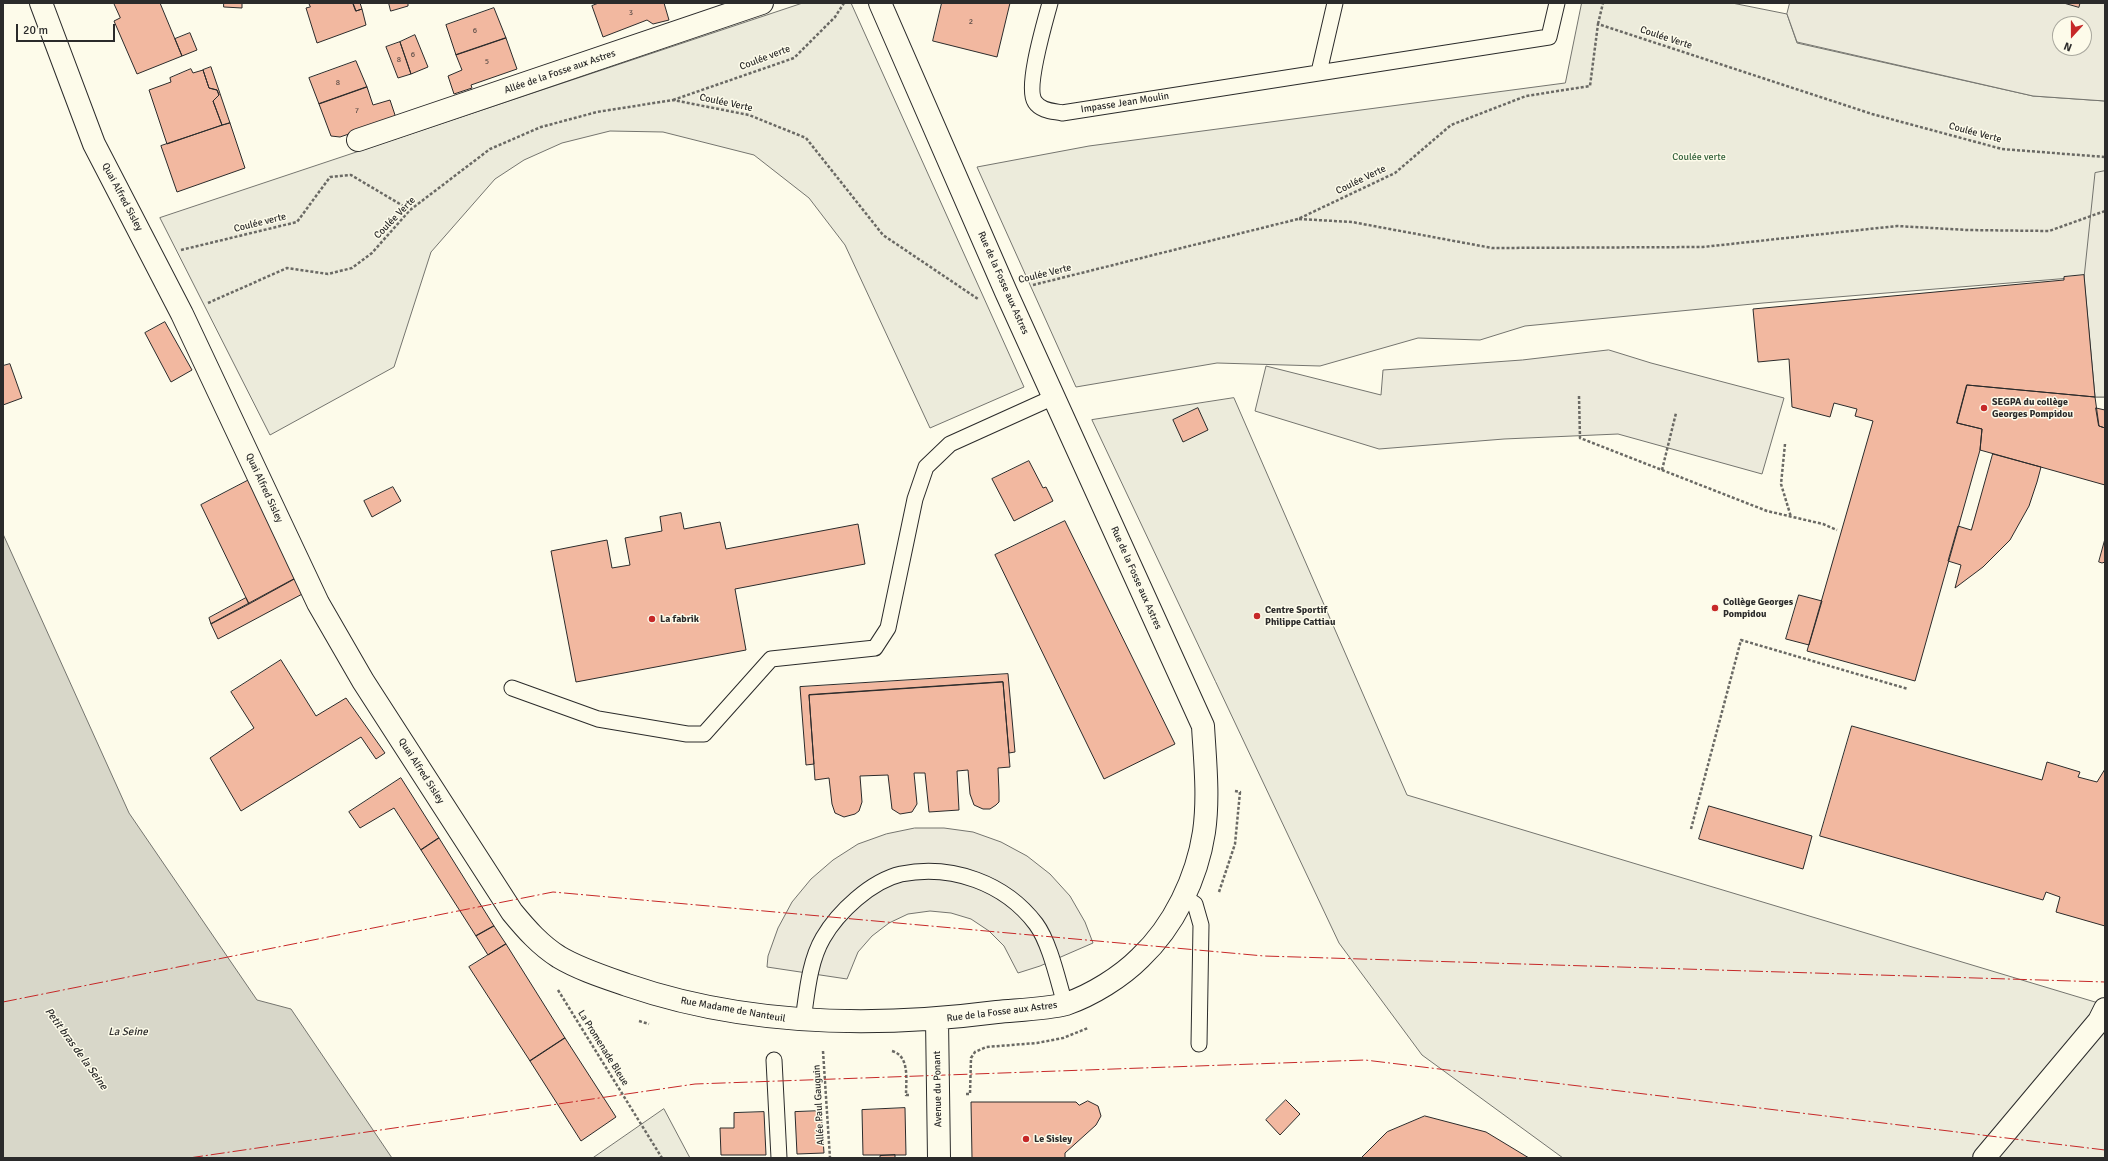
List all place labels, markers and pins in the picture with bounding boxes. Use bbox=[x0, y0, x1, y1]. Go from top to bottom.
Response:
place label: SEGPA du collège Georges Pompidou bbox=[1992, 396, 2073, 420]
marker: SEGPA du collège Georges Pompidou bbox=[1979, 403, 1989, 413]
place label: Collège Georges Pompidou bbox=[1723, 596, 1793, 620]
marker: Collège Georges Pompidou bbox=[1710, 603, 1720, 613]
place label: Centre Sportif Philippe Cattiau bbox=[1265, 604, 1335, 628]
marker: Centre Sportif Philippe Cattiau bbox=[1252, 611, 1262, 621]
place label: La fabrik bbox=[660, 613, 699, 625]
marker: La fabrik bbox=[647, 614, 657, 624]
place label: Le Sisley bbox=[1034, 1133, 1072, 1145]
marker: Le Sisley bbox=[1021, 1134, 1031, 1144]

